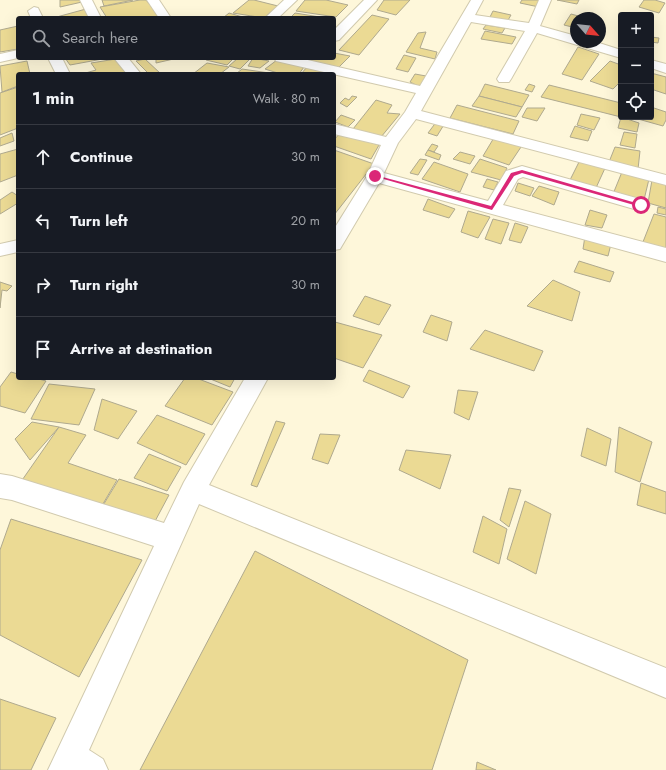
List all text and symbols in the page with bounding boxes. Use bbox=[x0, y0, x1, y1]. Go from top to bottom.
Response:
north arrow bbox=[570, 12, 606, 48]
map controls bbox=[618, 12, 654, 120]
button: + bbox=[618, 12, 654, 48]
search box bbox=[16, 16, 336, 60]
icon: search bbox=[30, 27, 52, 49]
text: Search here bbox=[62, 27, 138, 49]
button: − bbox=[618, 48, 654, 84]
button: locate bbox=[618, 84, 654, 120]
text: 1 min bbox=[32, 86, 74, 110]
text: Walk · 80 m bbox=[253, 89, 320, 108]
icon: ahead bbox=[32, 146, 54, 168]
text: Continue bbox=[70, 146, 133, 168]
text: 30 m bbox=[291, 147, 320, 166]
route end bbox=[366, 167, 384, 185]
route start bbox=[632, 196, 650, 214]
icon: left bbox=[32, 210, 54, 232]
text: Turn left bbox=[70, 210, 128, 232]
text: 20 m bbox=[291, 211, 320, 230]
icon: right bbox=[32, 274, 54, 296]
text: Turn right bbox=[70, 274, 138, 296]
text: 30 m bbox=[291, 275, 320, 294]
icon: arrive bbox=[32, 338, 54, 360]
text: Arrive at destination bbox=[70, 338, 212, 360]

